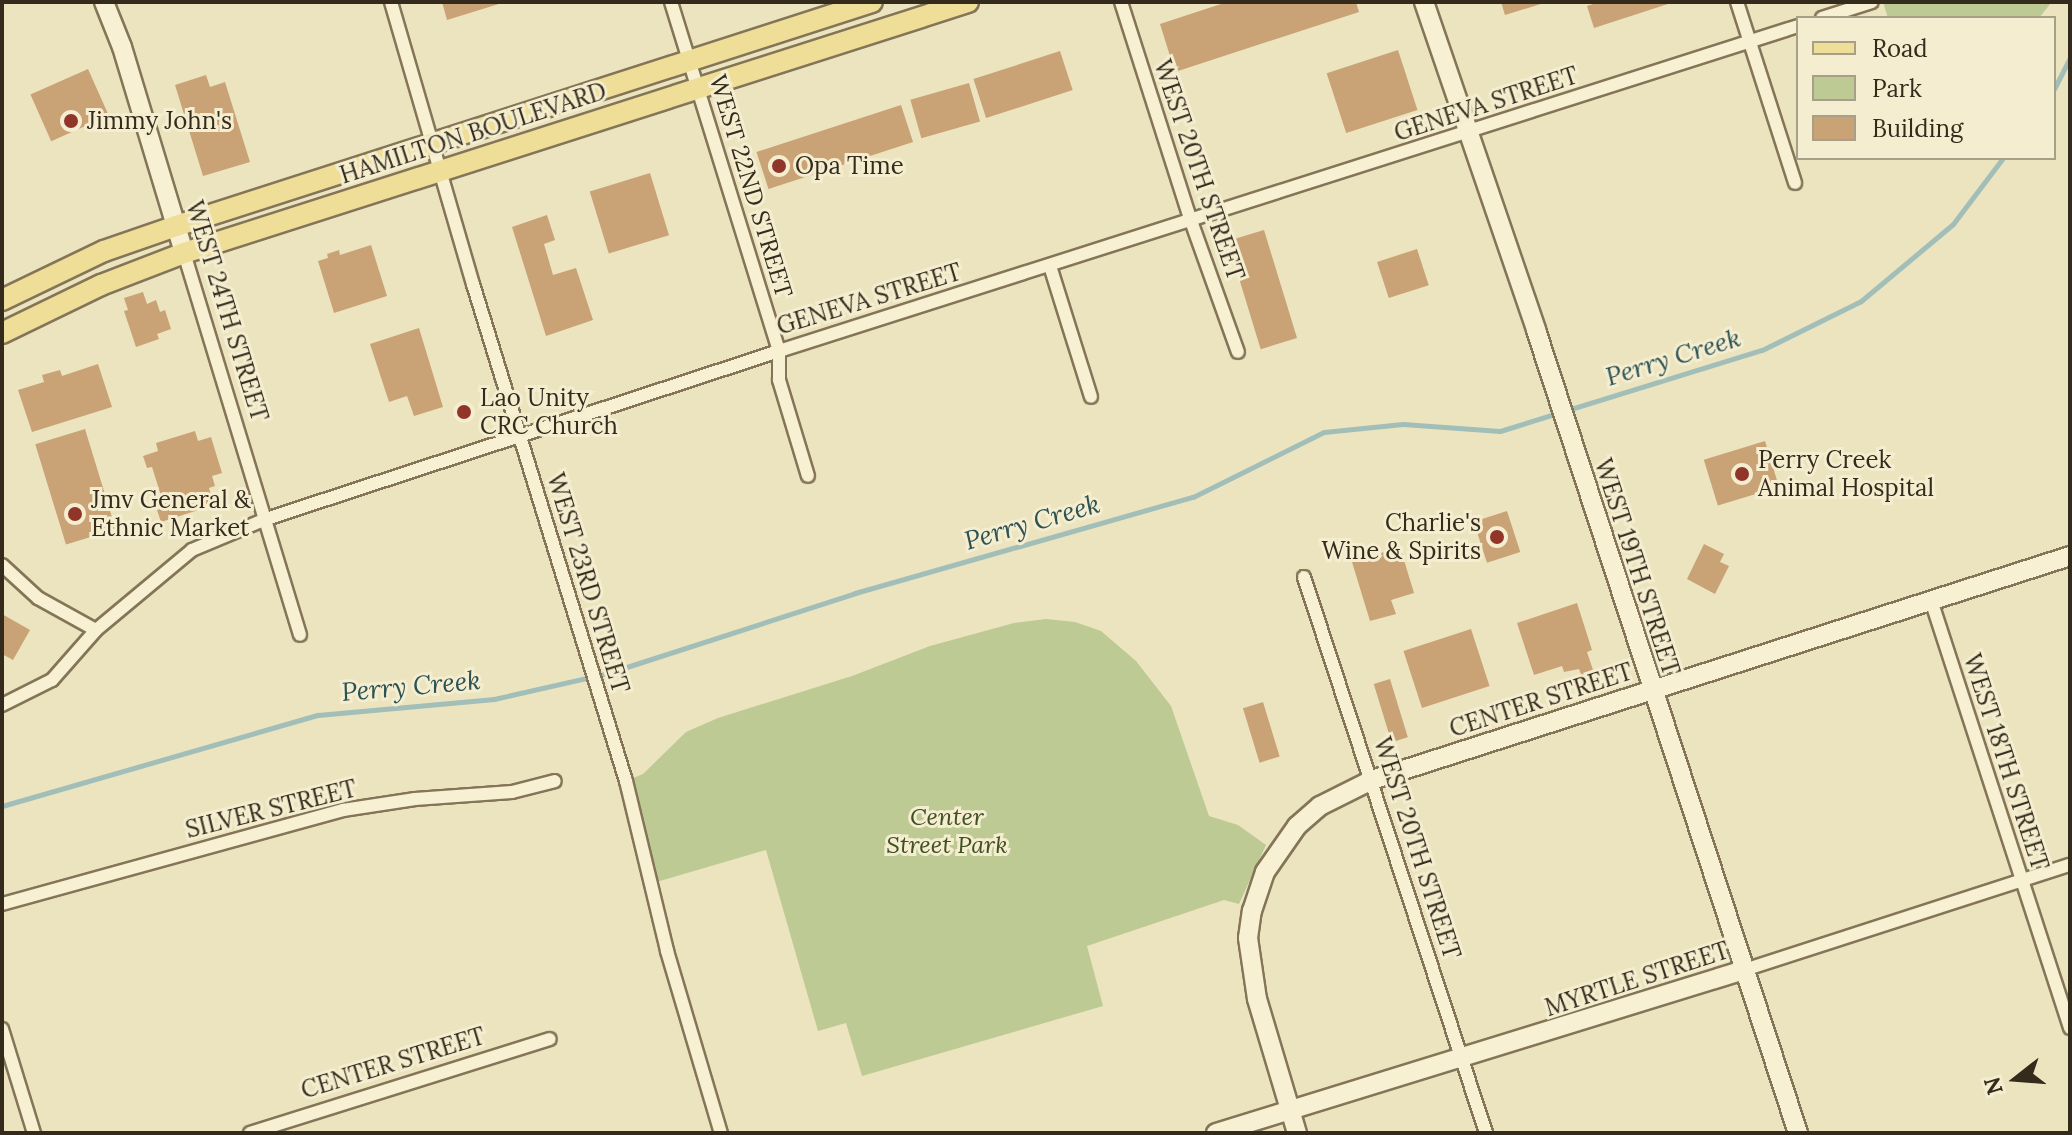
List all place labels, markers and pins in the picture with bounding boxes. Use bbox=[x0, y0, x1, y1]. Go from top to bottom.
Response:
place label: Jimmy John's bbox=[87, 107, 232, 135]
marker: Jimmy John's bbox=[62, 112, 80, 130]
place label: Opa Time bbox=[795, 152, 904, 180]
marker: Opa Time bbox=[770, 157, 788, 175]
place label: Lao Unity CRC Church bbox=[480, 384, 618, 440]
marker: Lao Unity CRC Church bbox=[455, 403, 473, 421]
place label: Perry Creek Animal Hospital bbox=[1758, 446, 1934, 502]
marker: Perry Creek Animal Hospital bbox=[1733, 465, 1751, 483]
place label: Jmv General & Ethnic Market bbox=[91, 486, 251, 542]
marker: Jmv General & Ethnic Market bbox=[66, 505, 84, 523]
place label: Charlie's Wine & Spirits bbox=[1321, 509, 1481, 565]
marker: Charlie's Wine & Spirits bbox=[1488, 528, 1506, 546]

